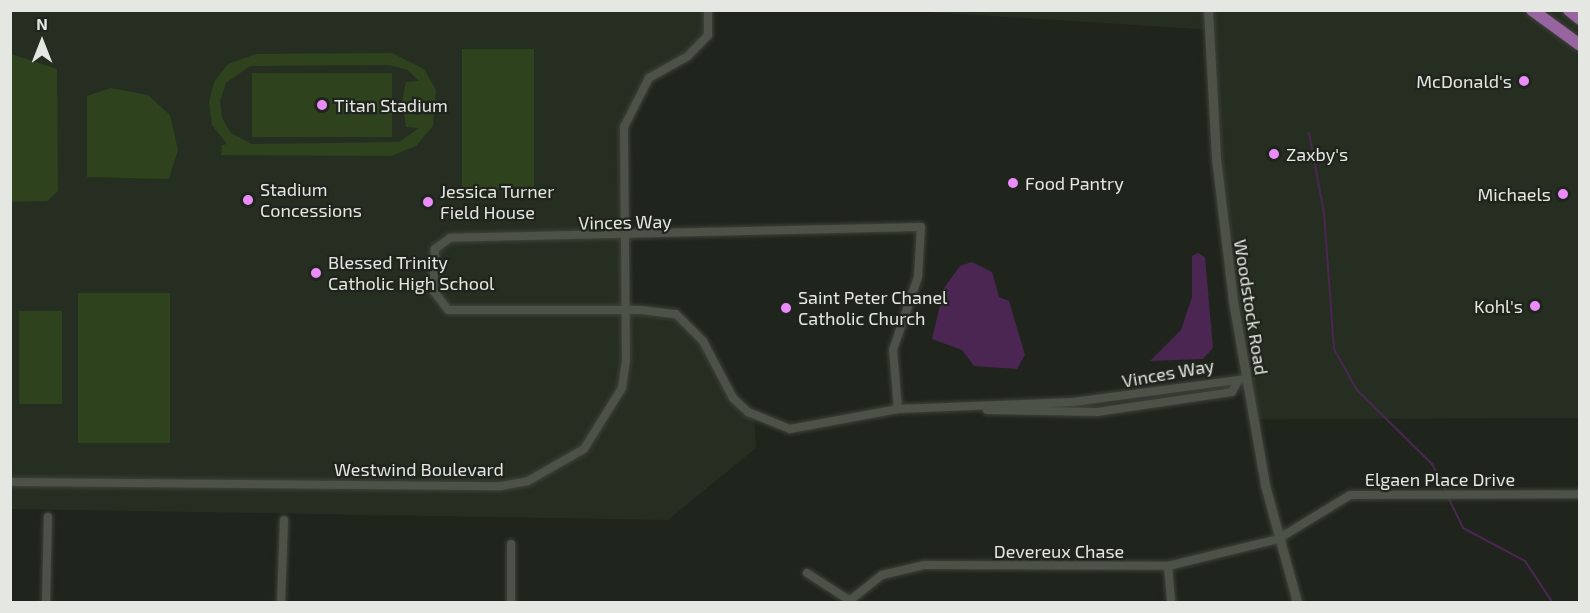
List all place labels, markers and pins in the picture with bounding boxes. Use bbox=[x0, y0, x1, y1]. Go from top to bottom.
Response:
place label: McDonald's bbox=[1416, 70, 1512, 92]
marker: McDonald's bbox=[1517, 74, 1531, 88]
place label: Titan Stadium bbox=[334, 94, 448, 116]
marker: Titan Stadium bbox=[315, 98, 329, 112]
place label: Zaxby's bbox=[1286, 143, 1348, 165]
marker: Zaxby's bbox=[1267, 147, 1281, 161]
place label: Food Pantry bbox=[1025, 172, 1124, 194]
marker: Food Pantry bbox=[1006, 176, 1020, 190]
place label: Stadium Concessions bbox=[260, 179, 362, 222]
place label: Jessica Turner Field House bbox=[440, 181, 555, 224]
place label: Michaels bbox=[1477, 183, 1551, 205]
marker: Michaels bbox=[1556, 187, 1570, 201]
marker: Stadium Concessions bbox=[241, 193, 255, 207]
marker: Jessica Turner Field House bbox=[421, 195, 435, 209]
place label: Blessed Trinity Catholic High School bbox=[328, 252, 494, 294]
marker: Blessed Trinity Catholic High School bbox=[309, 266, 323, 280]
place label: Saint Peter Chanel Catholic Church bbox=[798, 287, 948, 330]
place label: Kohl's bbox=[1474, 295, 1523, 317]
marker: Kohl's bbox=[1528, 299, 1542, 313]
marker: Saint Peter Chanel Catholic Church bbox=[779, 301, 793, 315]

